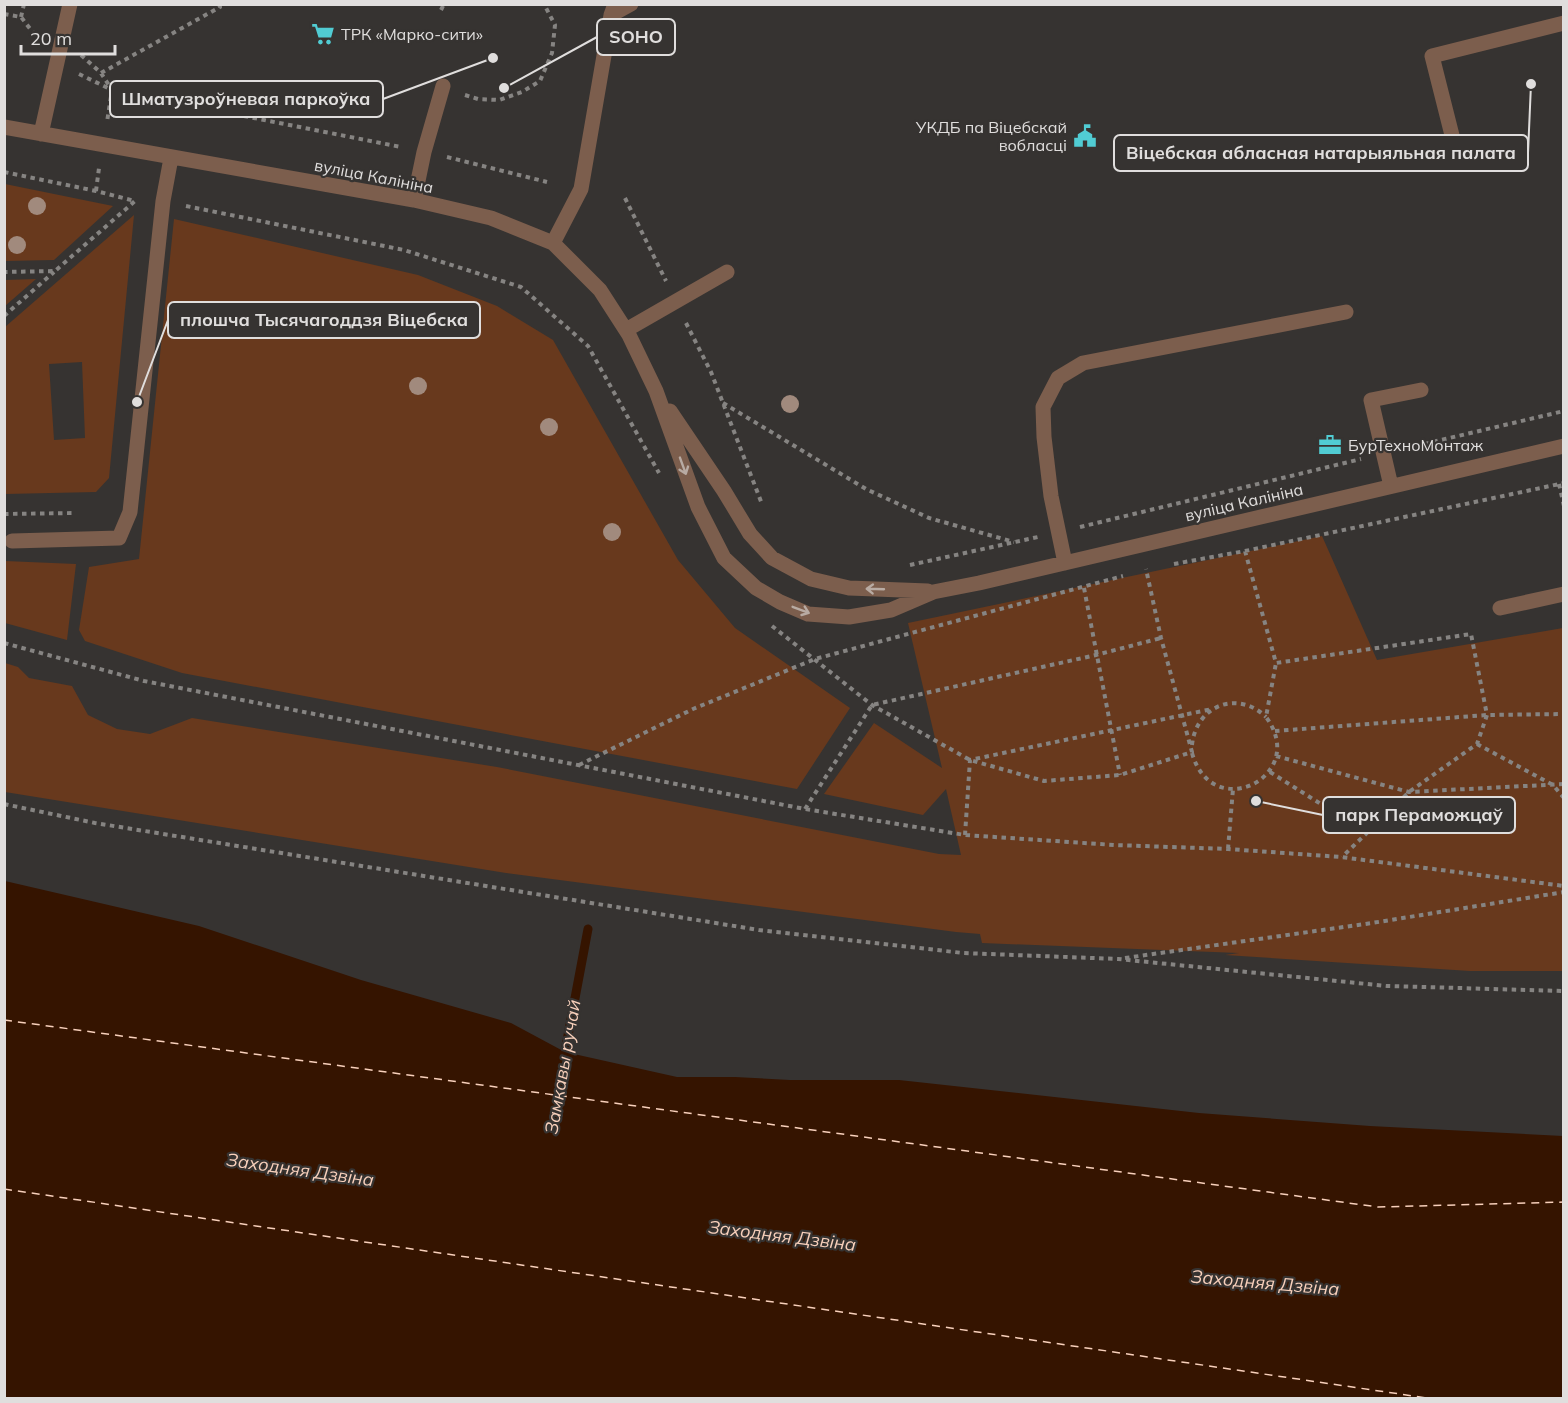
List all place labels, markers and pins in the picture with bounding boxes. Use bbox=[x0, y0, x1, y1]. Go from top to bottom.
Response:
callout: SOHO bbox=[597, 19, 675, 55]
supermarket icon: ТРК «Марко-сити» bbox=[310, 21, 336, 47]
place label: ТРК «Марко-сити» bbox=[341, 24, 483, 44]
callout: Шматузроўневая паркоўка bbox=[110, 81, 383, 117]
place label: УКДБ па Віцебскай вобласці bbox=[915, 117, 1067, 155]
public building icon: УКДБ па Віцебскай вобласці bbox=[1072, 123, 1098, 149]
callout: Віцебская абласная натарыяльная палата bbox=[1114, 135, 1528, 171]
callout: плошча Тысячагоддзя Віцебска bbox=[168, 302, 480, 338]
office icon: БурТехноМонтаж bbox=[1317, 432, 1343, 458]
place label: БурТехноМонтаж bbox=[1348, 435, 1483, 455]
callout: парк Пераможцаў bbox=[1323, 797, 1515, 833]

